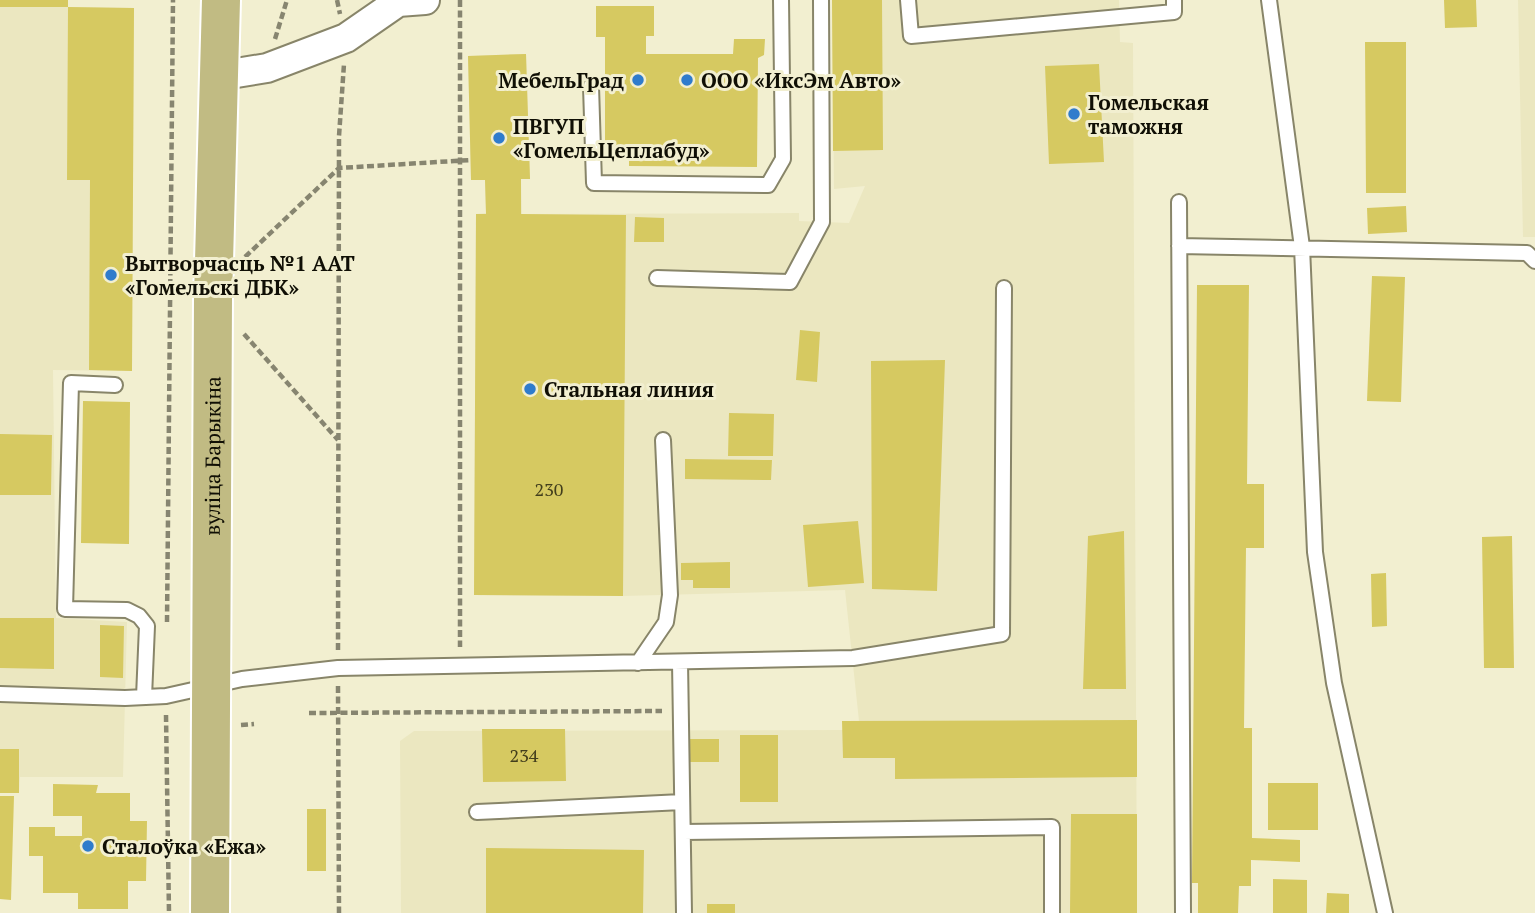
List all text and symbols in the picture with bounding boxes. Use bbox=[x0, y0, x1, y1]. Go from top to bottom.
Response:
place label: МебельГрад bbox=[498, 66, 624, 94]
place label: ООО «ИксЭм Авто» bbox=[701, 66, 901, 94]
marker: МебельГрад bbox=[630, 72, 646, 88]
marker: ООО «ИксЭм Авто» bbox=[679, 72, 695, 88]
place label: Гомельская таможня bbox=[1088, 88, 1209, 140]
marker: Гомельская таможня bbox=[1066, 106, 1082, 122]
place label: ПВГУП «ГомельЦеплабуд» bbox=[513, 112, 710, 164]
marker: ПВГУП «ГомельЦеплабуд» bbox=[491, 130, 507, 146]
place label: Вытворчасць №1 ААТ «Гомельскі ДБК» bbox=[125, 249, 355, 301]
marker: Вытворчасць №1 ААТ «Гомельскі ДБК» bbox=[103, 267, 119, 283]
place label: Стальная линия bbox=[544, 375, 714, 403]
street label: вуліца Барыкіна bbox=[198, 376, 227, 536]
marker: Стальная линия bbox=[522, 381, 538, 397]
house number: 230 bbox=[535, 477, 563, 501]
house number: 234 bbox=[510, 743, 539, 767]
place label: Сталоўка «Ежа» bbox=[102, 832, 267, 860]
marker: Сталоўка «Ежа» bbox=[80, 838, 96, 854]

